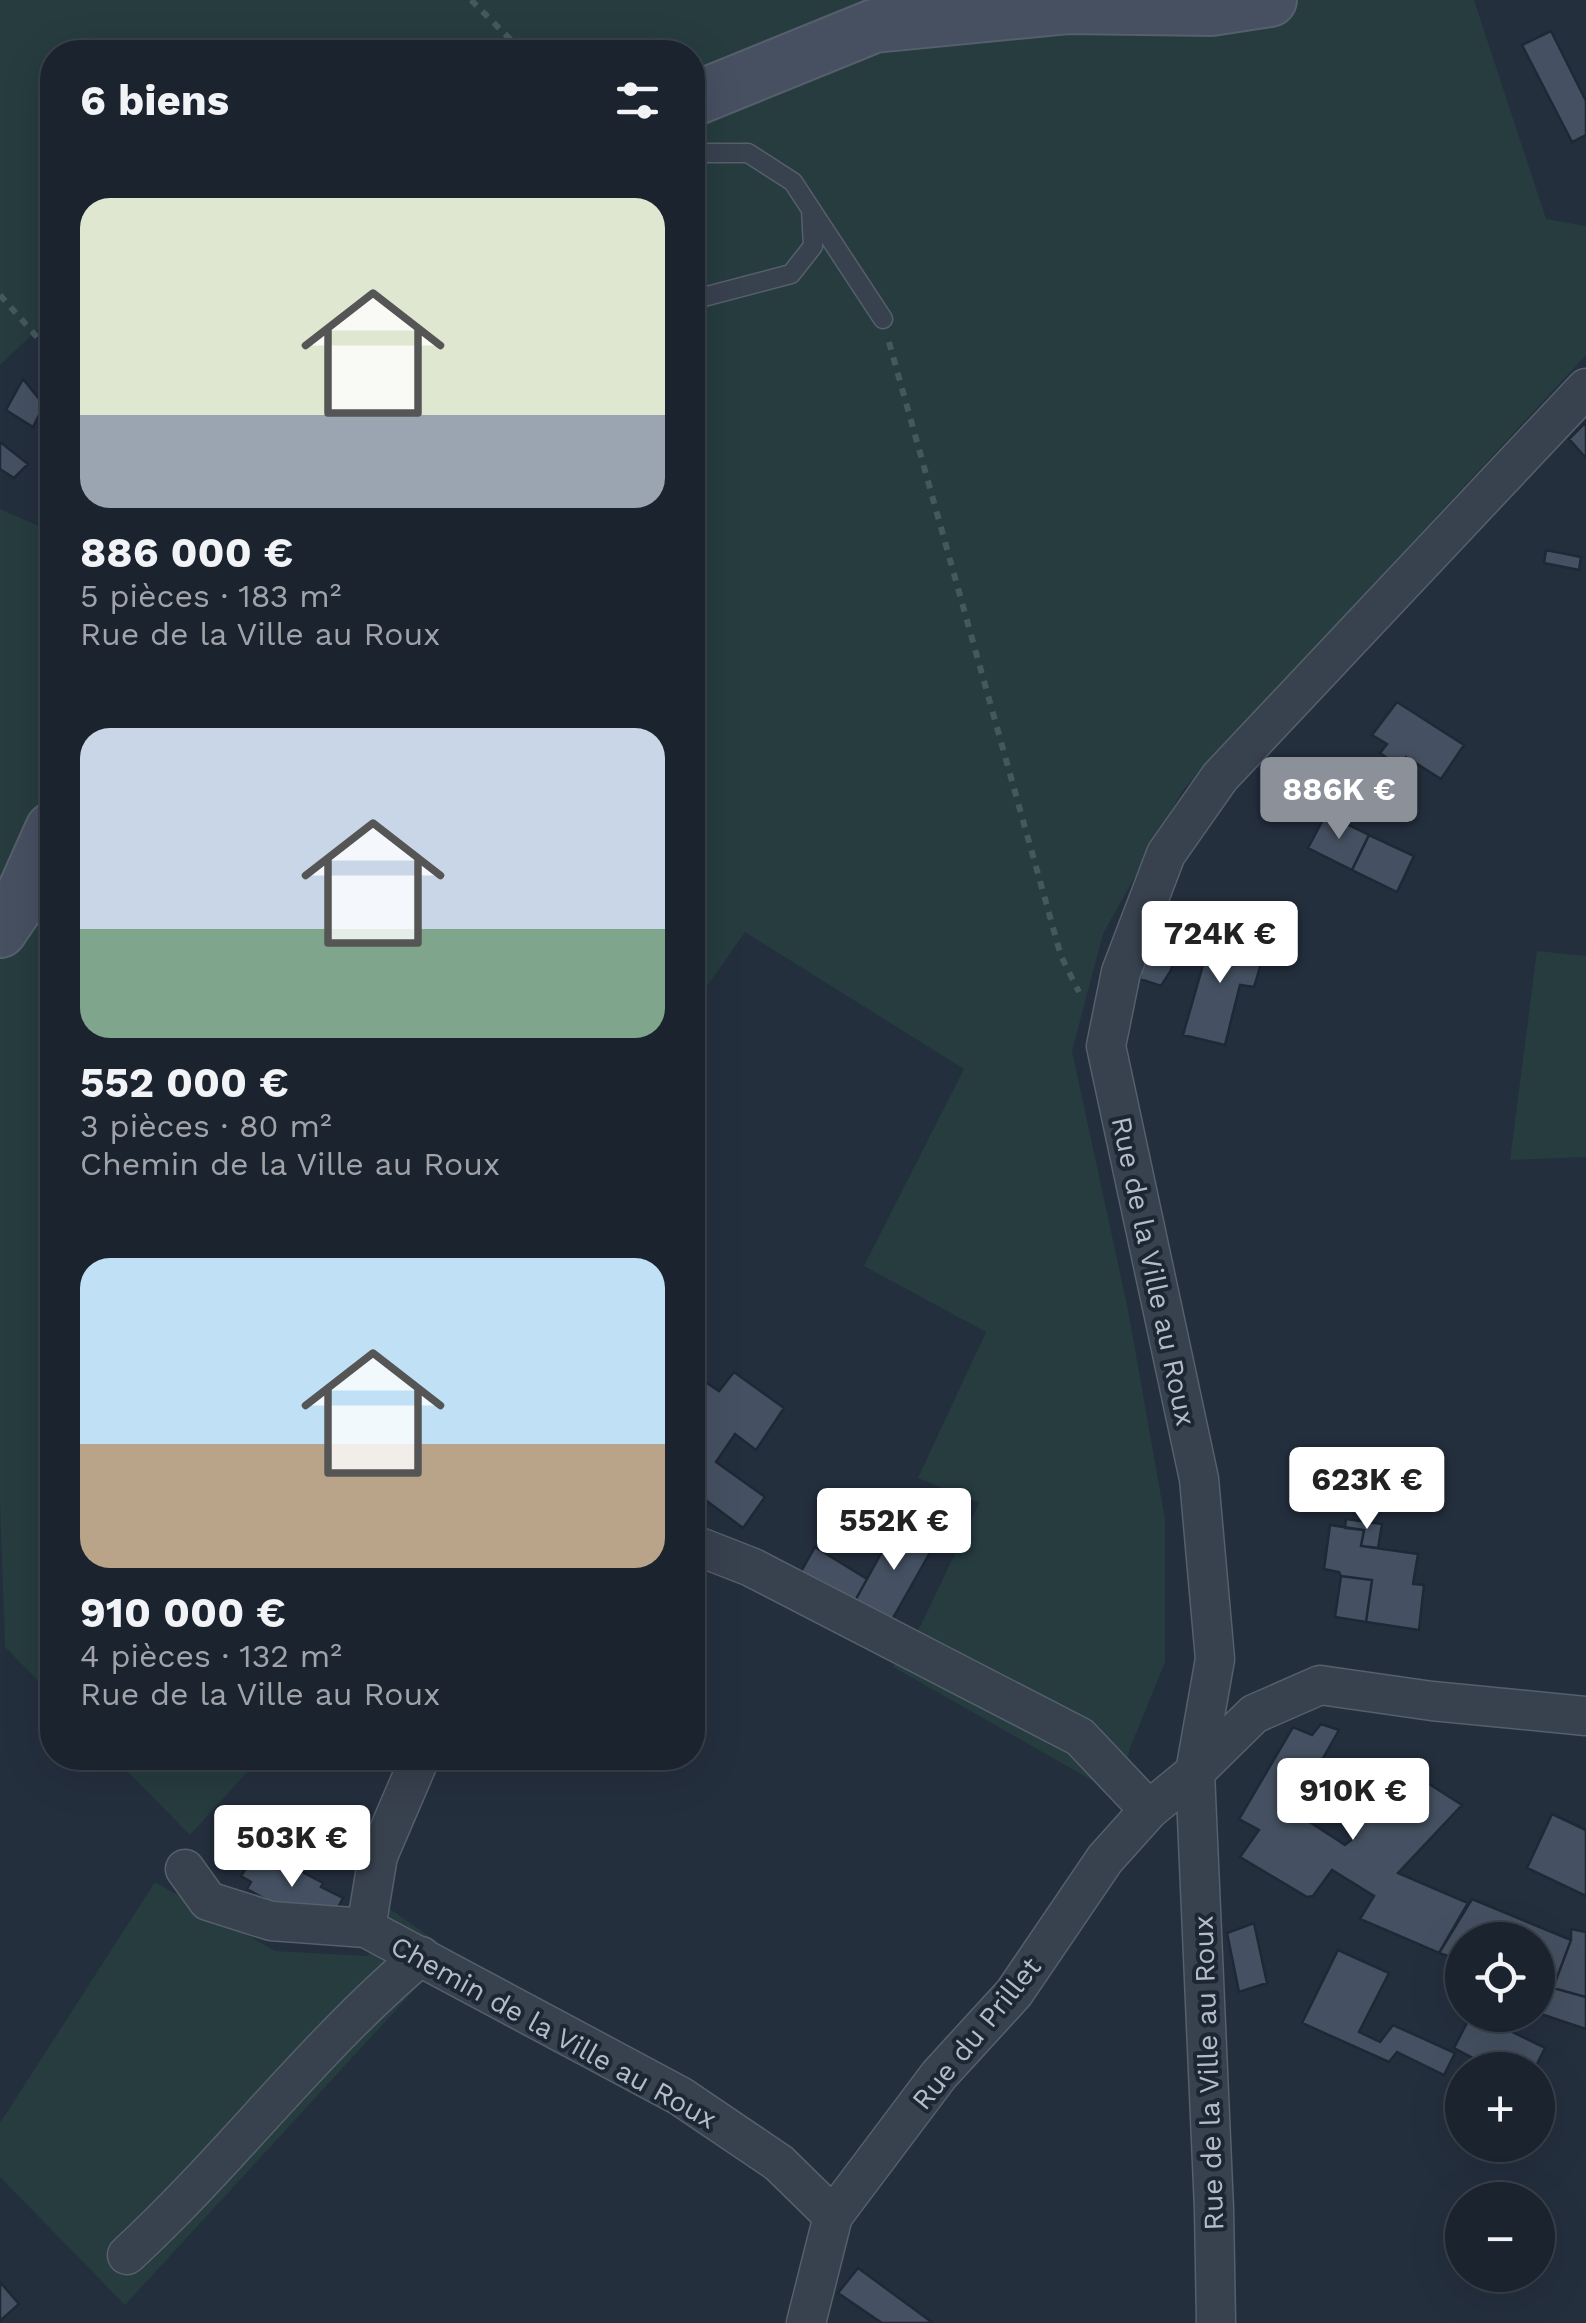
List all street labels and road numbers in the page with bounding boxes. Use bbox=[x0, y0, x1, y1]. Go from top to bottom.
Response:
street label: Rue de la Ville au Roux bbox=[1105, 1114, 1202, 1429]
street label: Rue de la Ville au Roux bbox=[1187, 1915, 1230, 2231]
street label: Chemin de la Ville au Roux bbox=[385, 1929, 723, 2136]
street label: Rue du Prillet bbox=[905, 1950, 1048, 2116]

